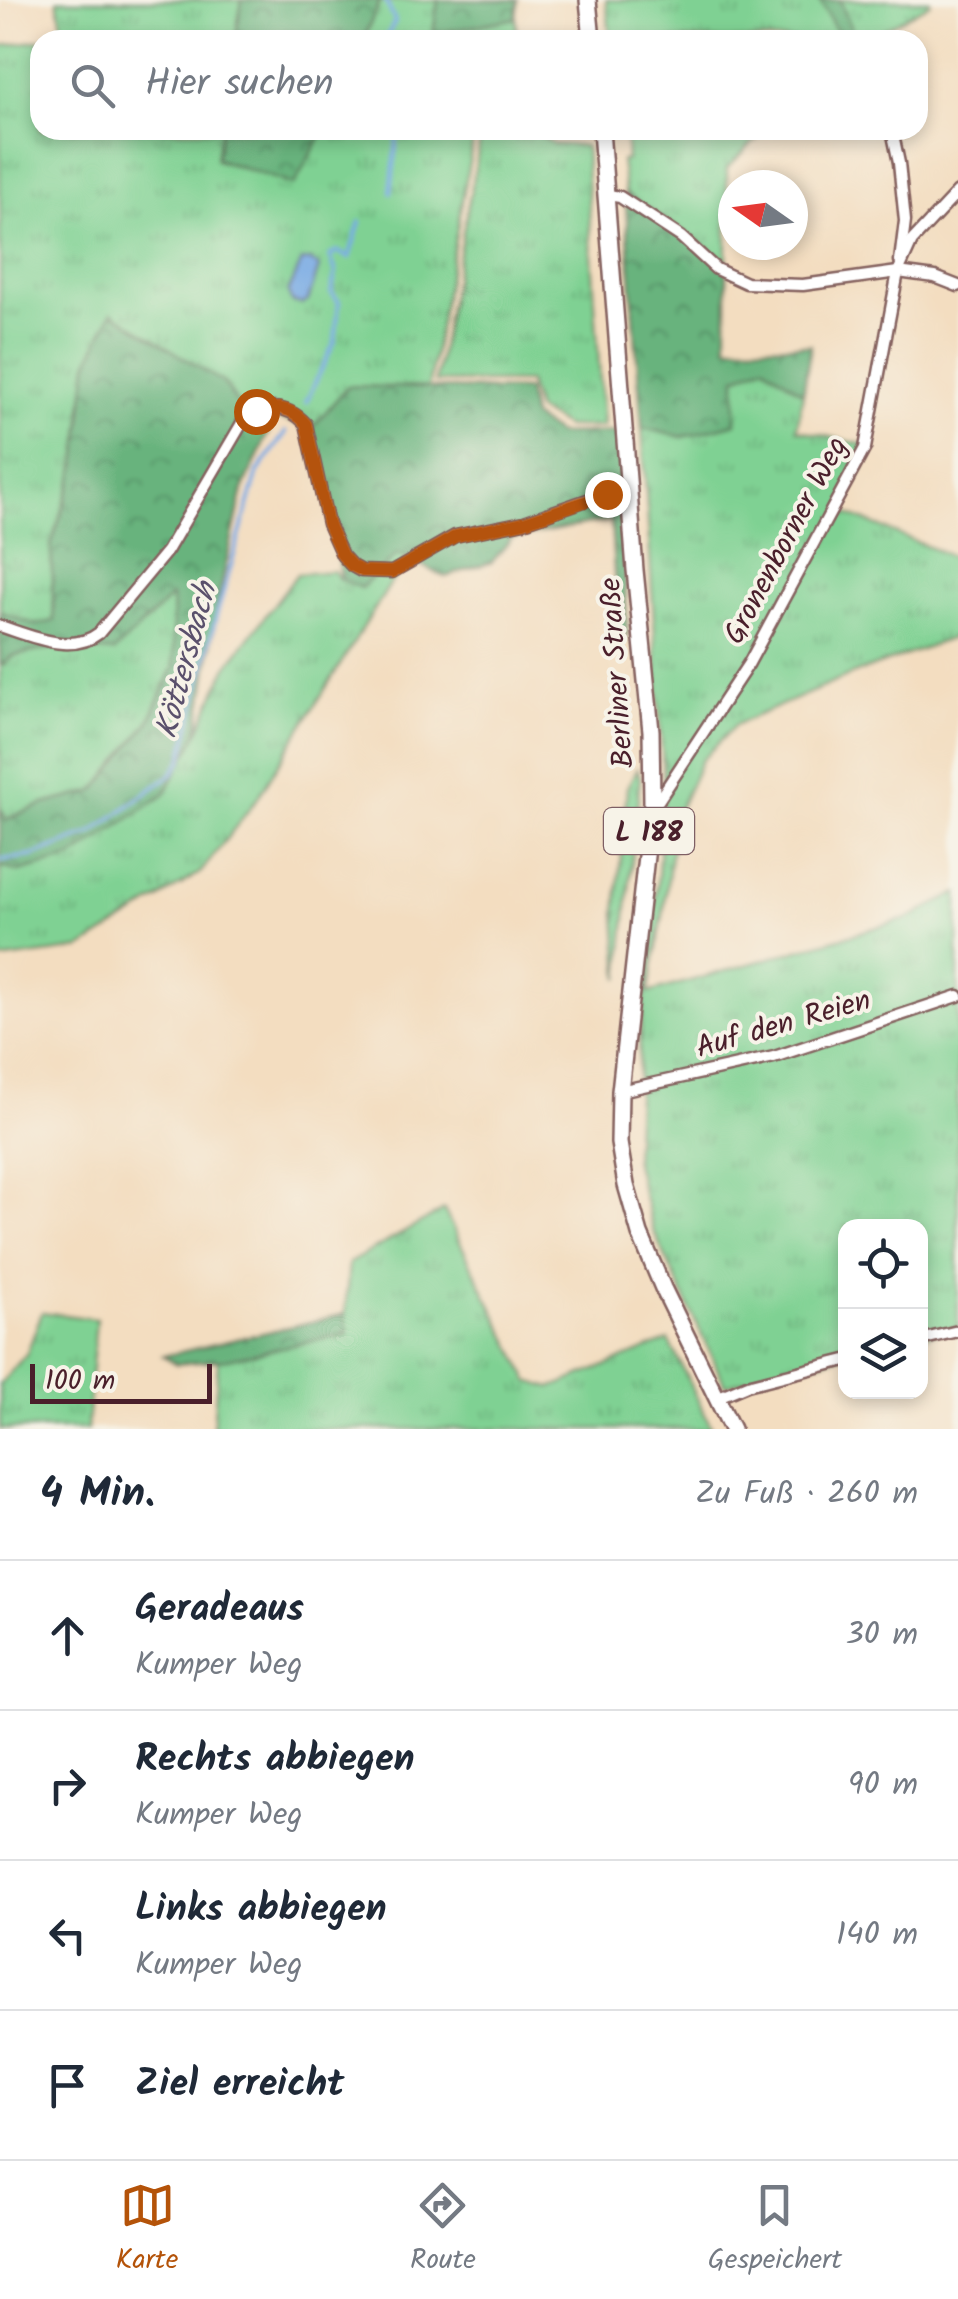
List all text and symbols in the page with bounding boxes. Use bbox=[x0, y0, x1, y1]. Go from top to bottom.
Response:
search box bbox=[30, 30, 928, 140]
text: Hier suchen bbox=[145, 55, 334, 115]
icon: search bbox=[65, 58, 120, 113]
north arrow bbox=[718, 170, 808, 260]
route start bbox=[234, 389, 280, 435]
street label: Gronenborner Weg bbox=[712, 428, 862, 653]
route end bbox=[585, 472, 631, 518]
water label: Köttersbach bbox=[142, 574, 233, 745]
street label: Berliner Straße bbox=[587, 576, 649, 770]
road number: L 188 bbox=[604, 808, 694, 854]
street label: Auf den Reien bbox=[690, 977, 877, 1073]
map controls bbox=[838, 1219, 928, 1399]
button: locate bbox=[838, 1219, 928, 1309]
button: layers bbox=[838, 1309, 928, 1399]
scale bar bbox=[30, 1359, 212, 1404]
text: 100 m bbox=[45, 1359, 115, 1404]
text: 4 Min. bbox=[40, 1461, 155, 1528]
text: Zu Fuß · 260 m bbox=[695, 1469, 918, 1520]
text: Geradeaus bbox=[135, 1580, 304, 1640]
icon: ahead bbox=[40, 1608, 95, 1663]
text: 30 m bbox=[845, 1610, 918, 1661]
text: Kumper Weg bbox=[135, 1640, 303, 1691]
text: Rechts abbiegen bbox=[135, 1730, 415, 1790]
icon: right bbox=[40, 1758, 95, 1813]
text: 90 m bbox=[848, 1760, 918, 1811]
text: Kumper Weg bbox=[135, 1790, 303, 1841]
text: Links abbiegen bbox=[135, 1880, 387, 1940]
icon: left bbox=[40, 1908, 95, 1963]
text: 140 m bbox=[836, 1910, 918, 1961]
text: Kumper Weg bbox=[135, 1940, 303, 1991]
text: Ziel erreicht bbox=[135, 2055, 344, 2115]
icon: arrive bbox=[40, 2058, 95, 2113]
tab: Karte bbox=[116, 2178, 178, 2283]
tab: Route bbox=[410, 2178, 476, 2283]
tab: Gespeichert bbox=[708, 2178, 842, 2283]

